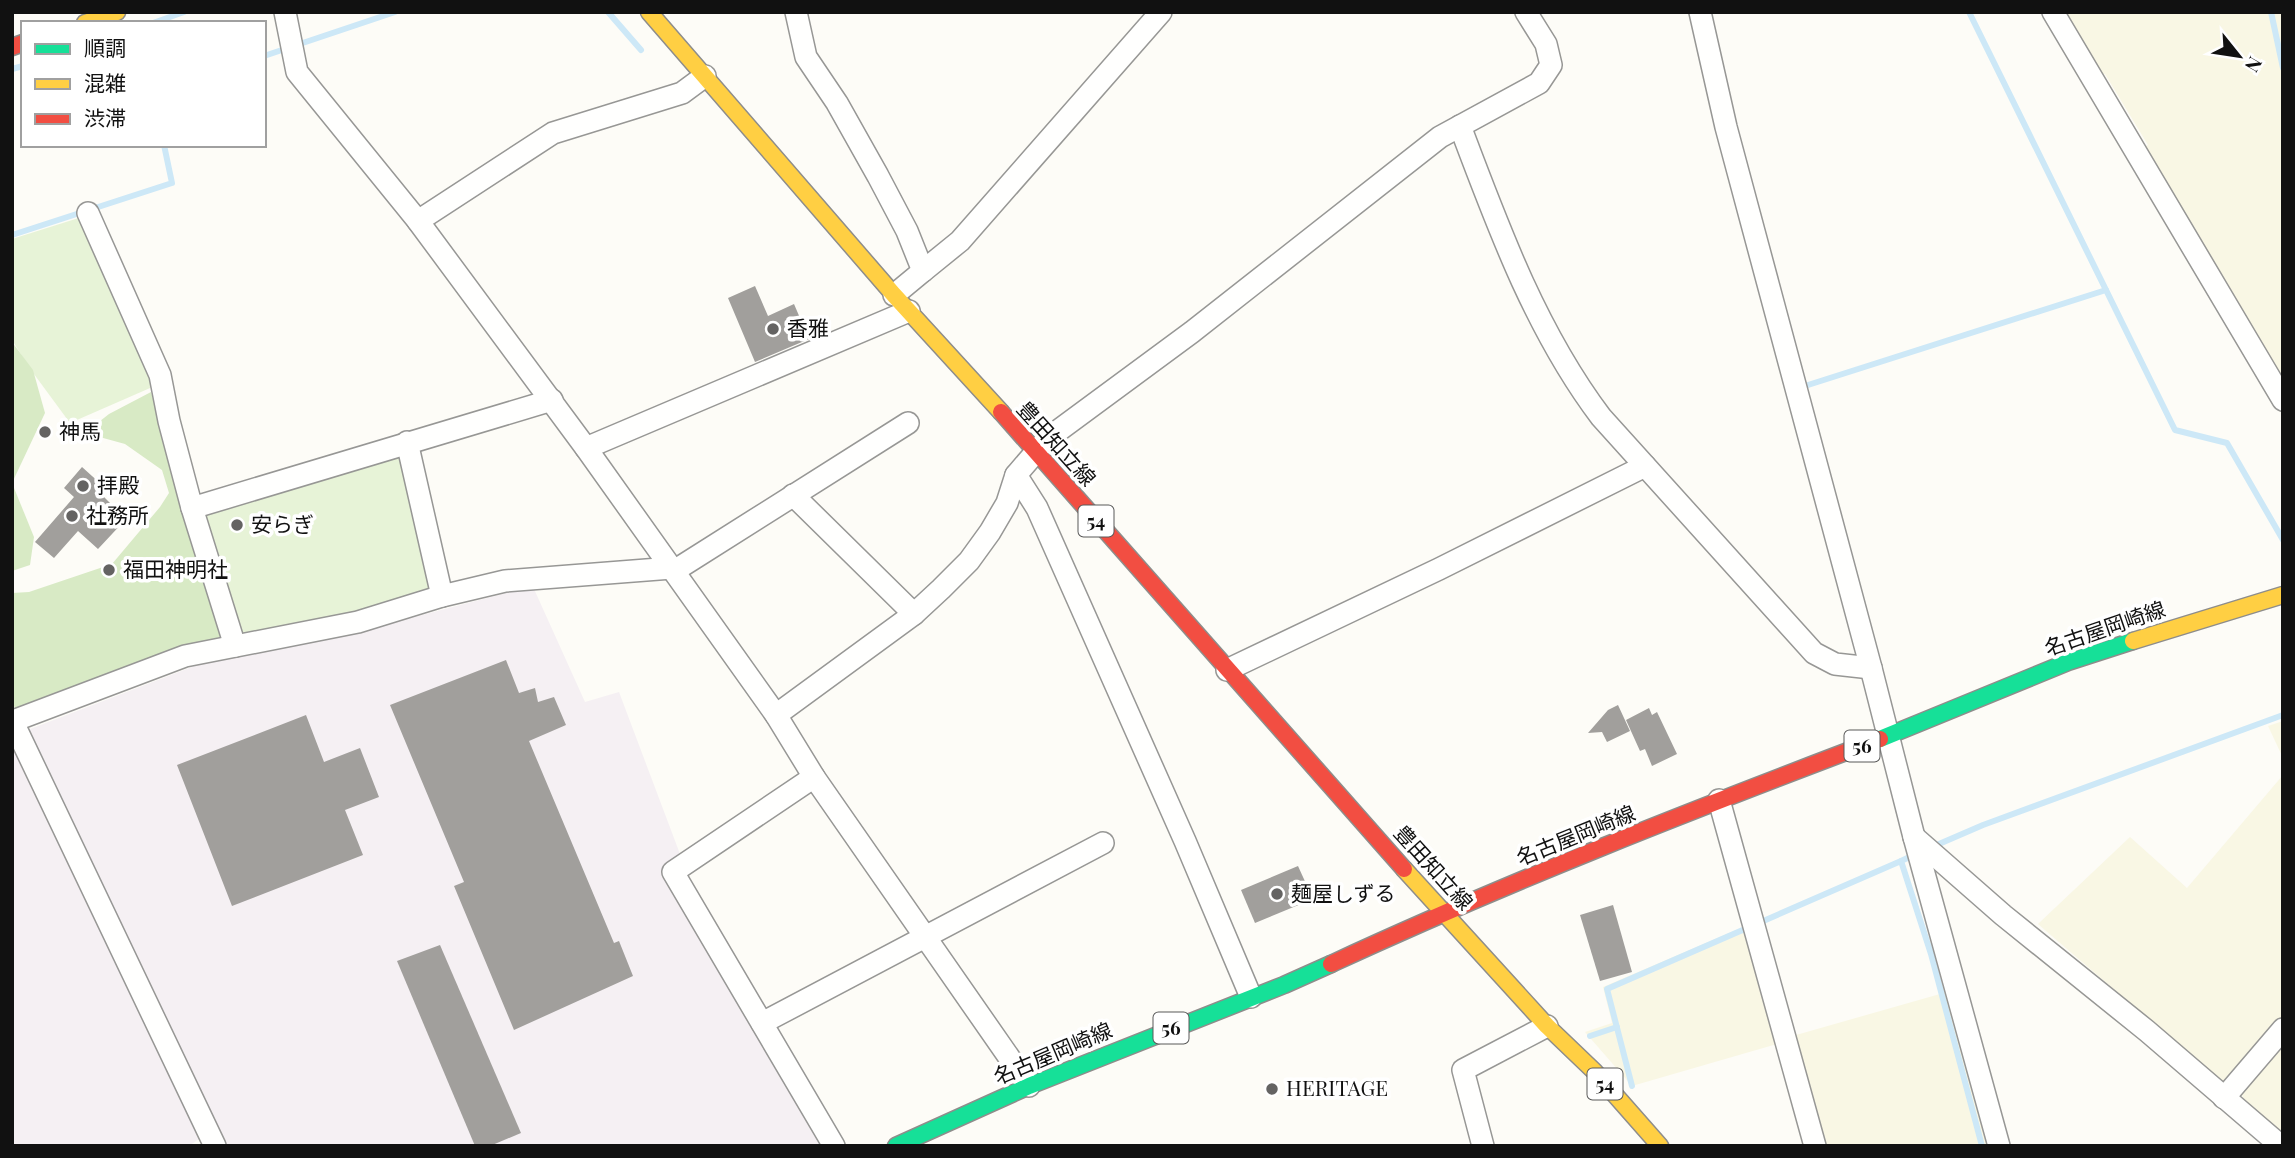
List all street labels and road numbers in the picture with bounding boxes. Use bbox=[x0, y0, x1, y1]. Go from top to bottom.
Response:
street label: 豊田知立線 bbox=[1012, 394, 1103, 491]
road number: 54 bbox=[1078, 506, 1114, 536]
street label: 名古屋岡崎線 bbox=[2040, 593, 2168, 661]
road number: 56 bbox=[1844, 730, 1880, 762]
street label: 名古屋岡崎線 bbox=[1512, 798, 1639, 871]
street label: 豊田知立線 bbox=[1389, 818, 1480, 915]
road number: 56 bbox=[1154, 1012, 1188, 1044]
street label: 名古屋岡崎線 bbox=[989, 1015, 1116, 1090]
road number: 54 bbox=[1588, 1068, 1622, 1100]

